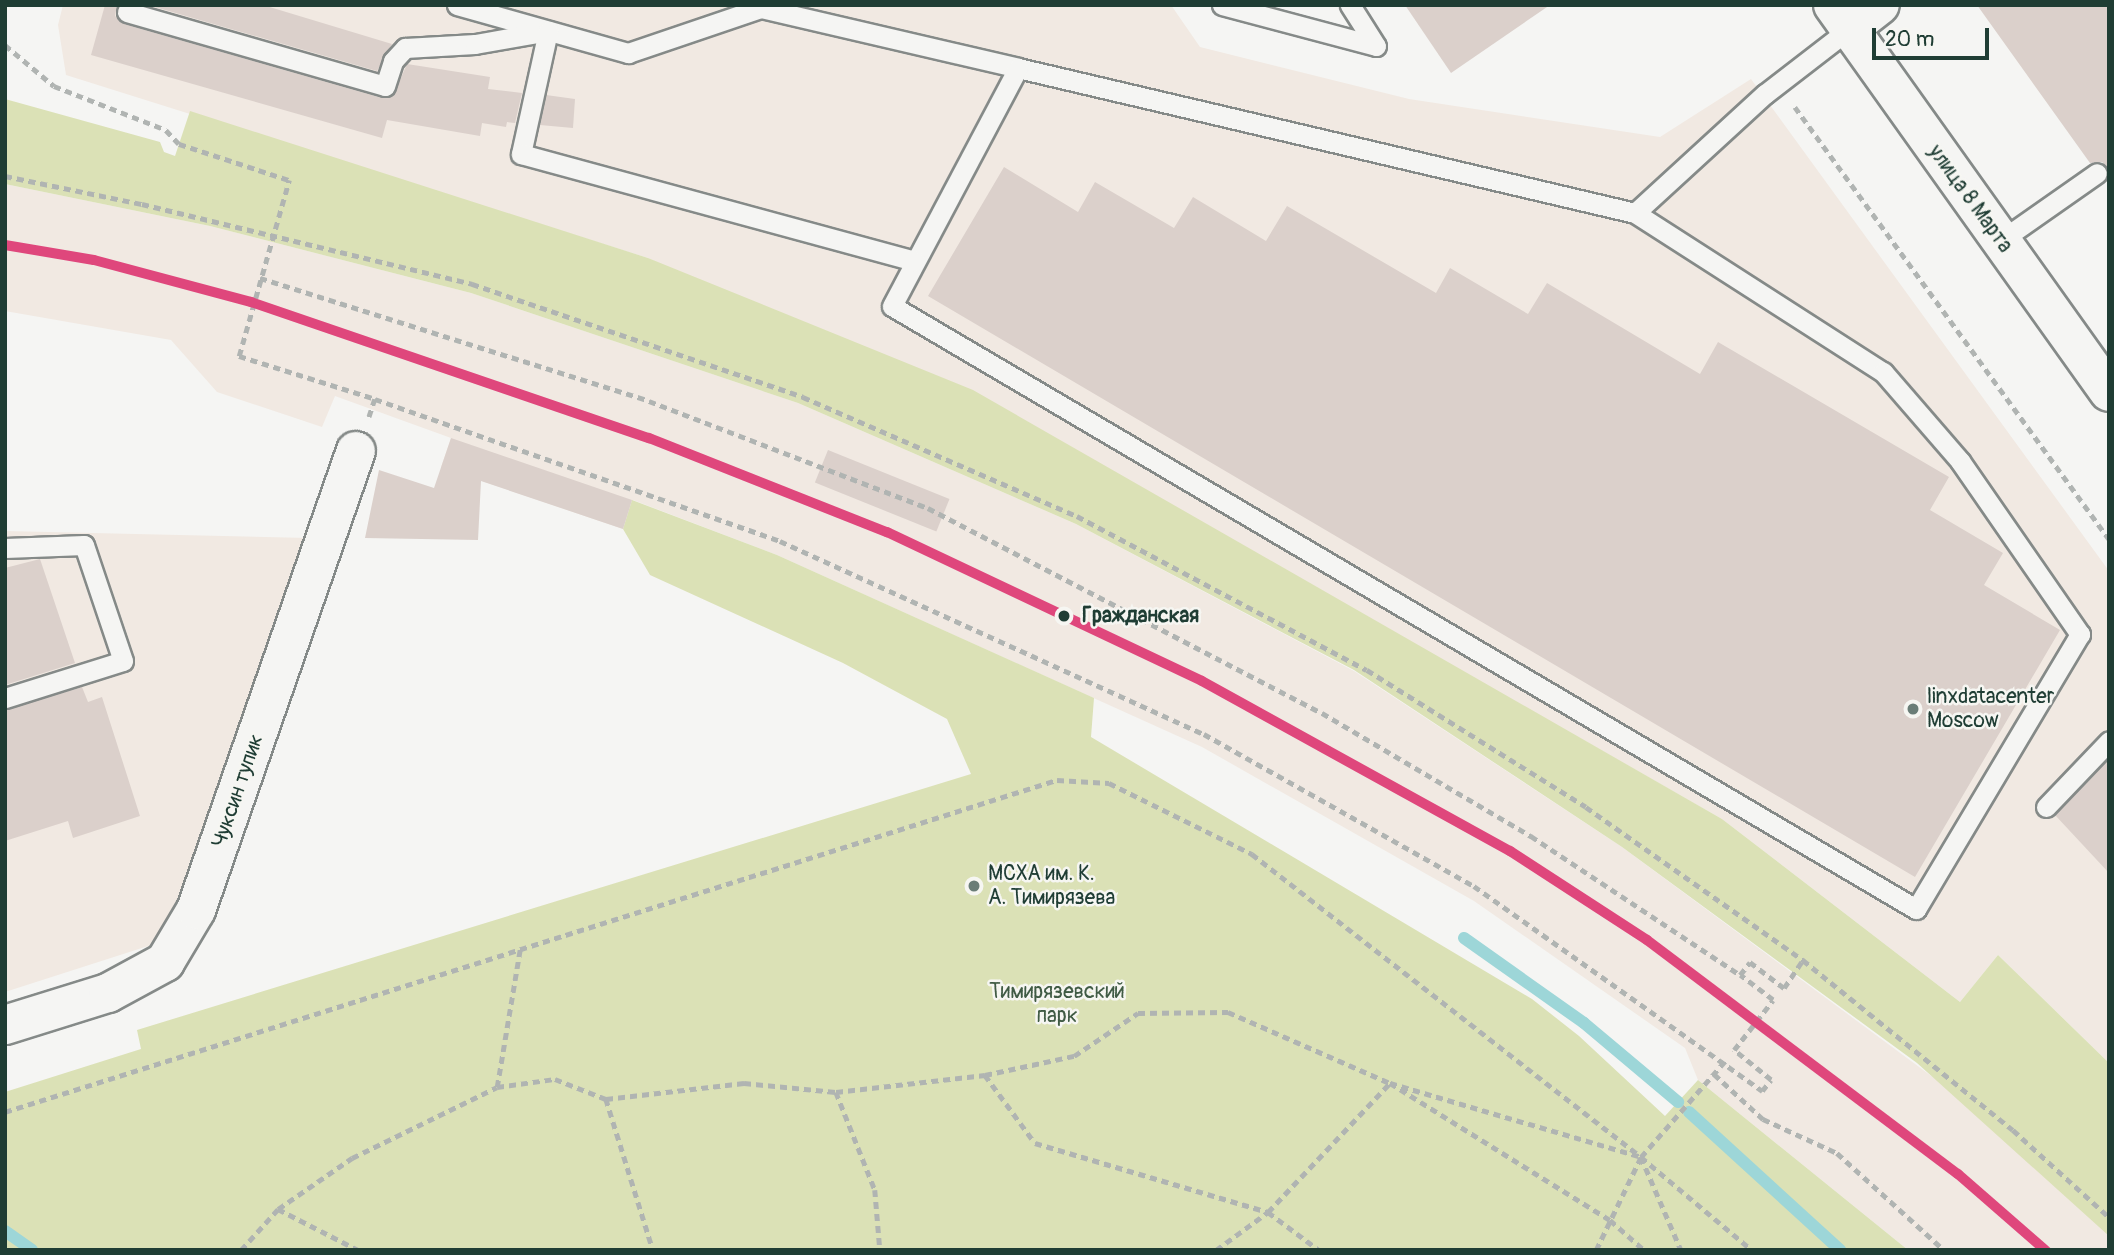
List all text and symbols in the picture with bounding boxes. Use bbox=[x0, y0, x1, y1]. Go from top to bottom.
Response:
scale bar bbox=[1876, 14, 1993, 58]
text: 20 m bbox=[1885, 26, 1934, 53]
street label: улица 8 Марта bbox=[1922, 140, 2018, 258]
place label: Гражданская bbox=[1082, 603, 1199, 629]
marker: Гражданская bbox=[1053, 605, 1075, 627]
place label: linxdatacenter Moscow bbox=[1927, 684, 2054, 734]
marker: linxdatacenter Moscow bbox=[1905, 701, 1921, 717]
street label: Чуксин тупик bbox=[207, 731, 269, 851]
place label: МСХА им. К. А. Тимирязева bbox=[988, 861, 1115, 911]
marker: МСХА им. К. А. Тимирязева bbox=[966, 878, 982, 894]
park label: Тимирязевский парк bbox=[989, 979, 1125, 1029]

